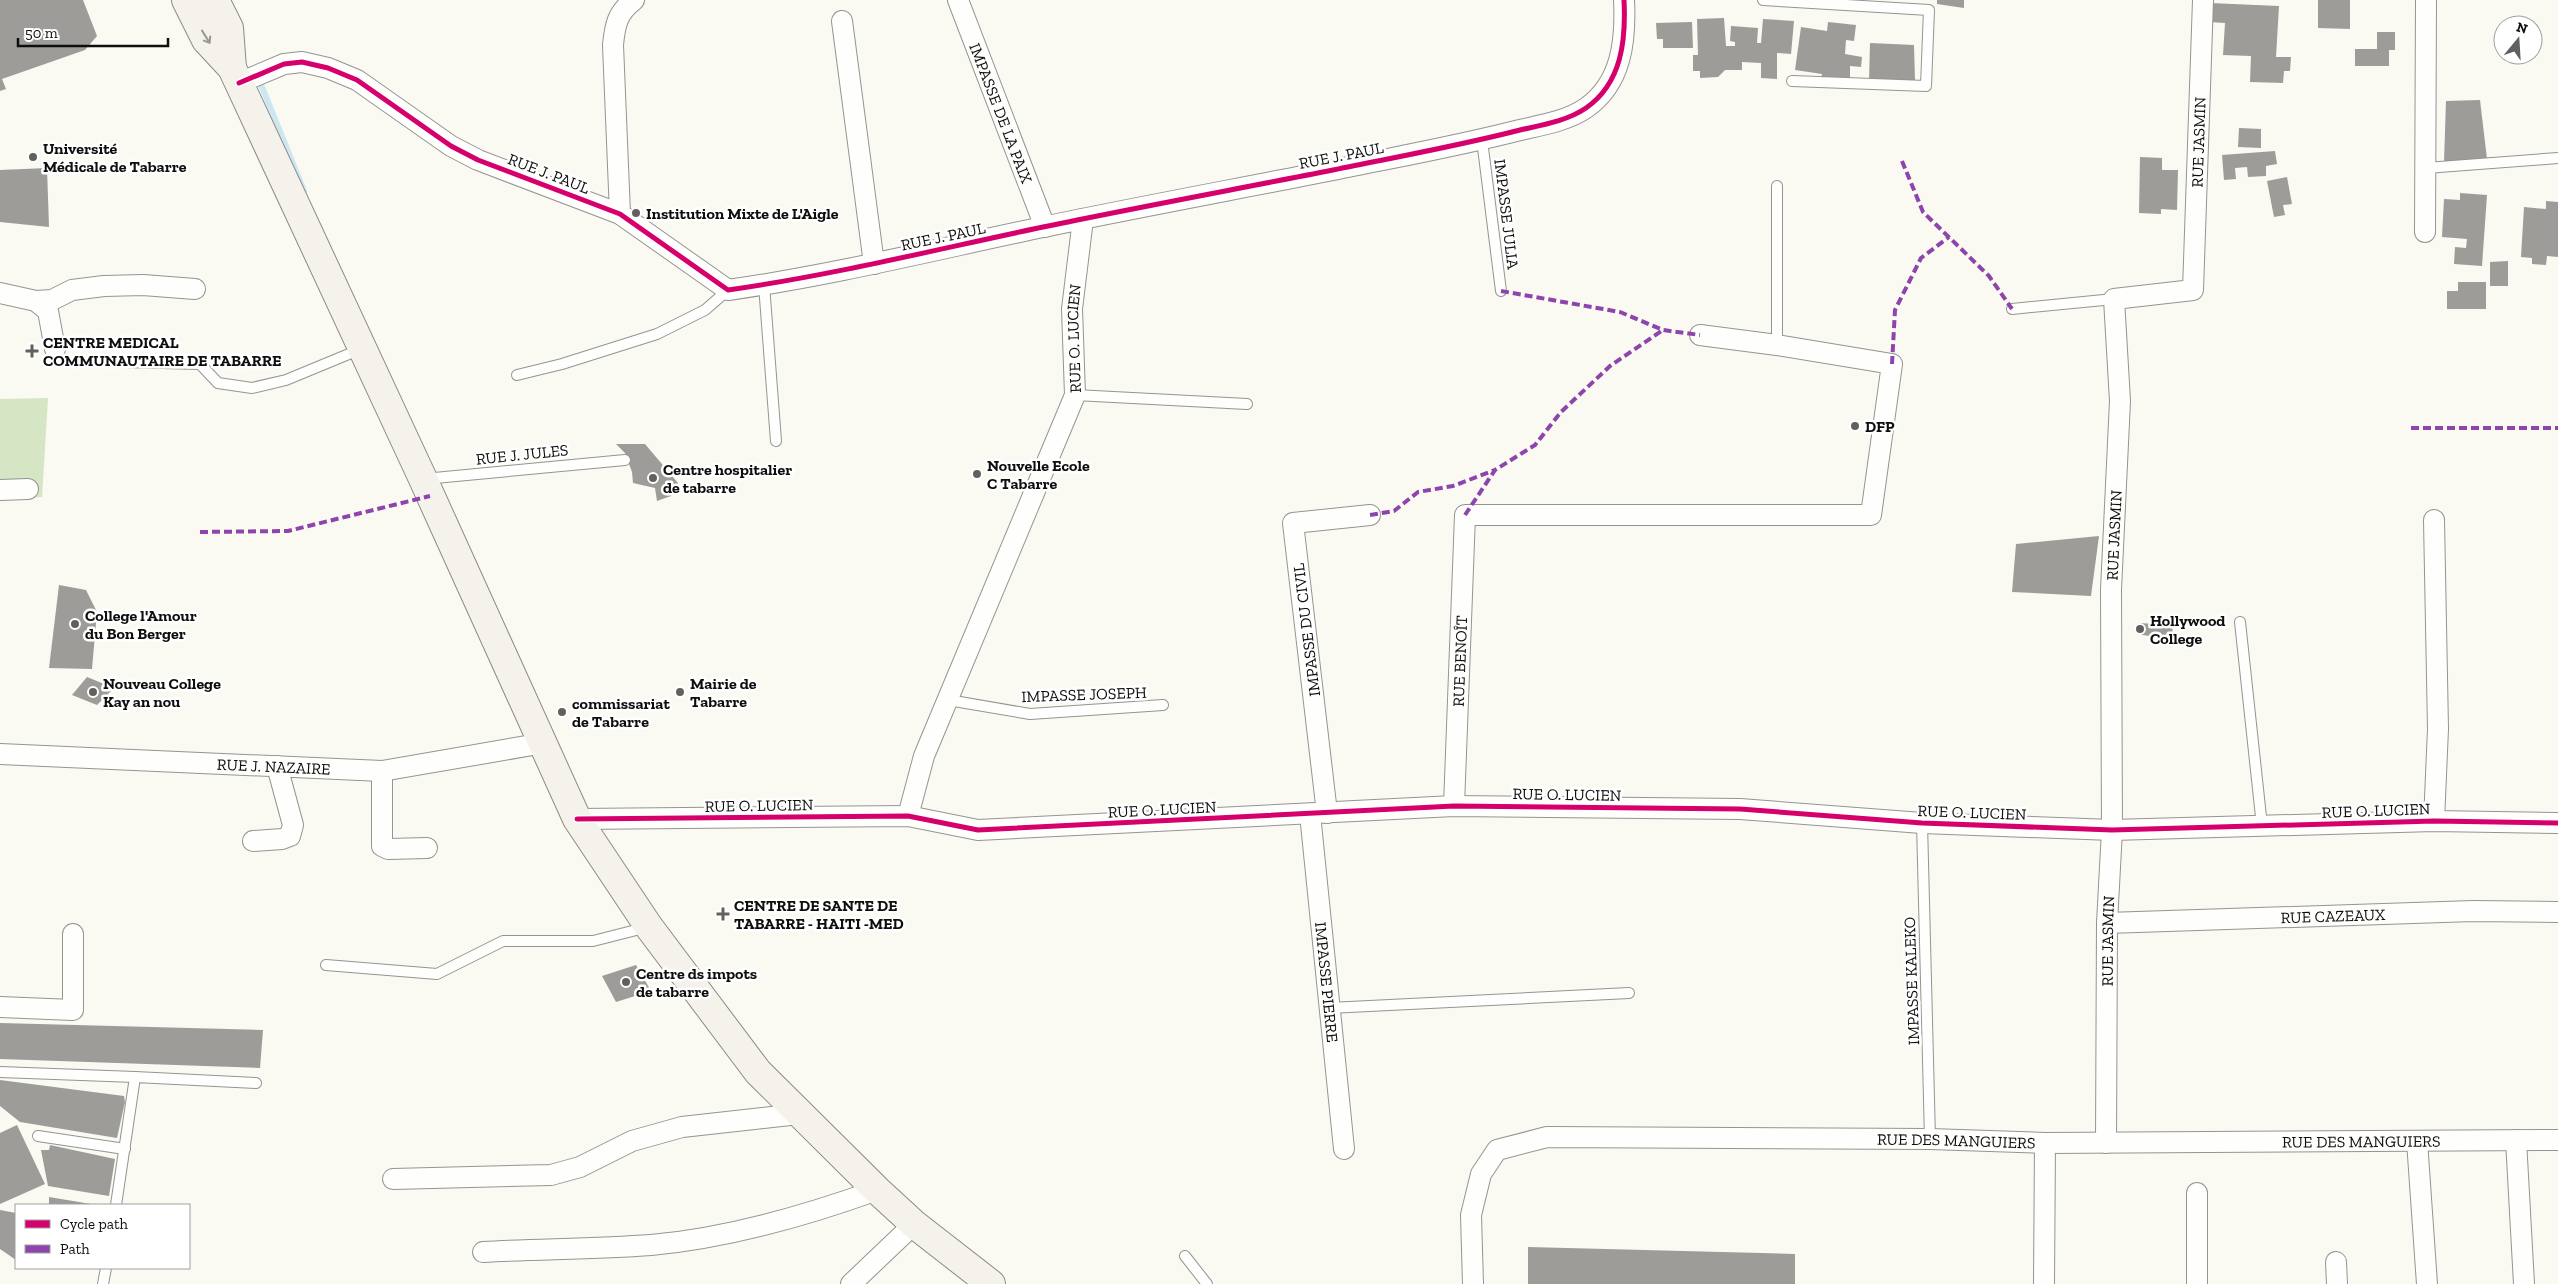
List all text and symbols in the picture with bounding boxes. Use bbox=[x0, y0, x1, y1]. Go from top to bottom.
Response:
scale bar bbox=[18, 15, 168, 47]
north arrow bbox=[2493, 15, 2543, 65]
text: N bbox=[2514, 18, 2530, 38]
text: 50 m bbox=[25, 24, 58, 42]
one-way arrow bbox=[201, 29, 211, 43]
street label: IMPASSE DE LA PAIX bbox=[965, 40, 1036, 186]
street label: RUE JASMIN bbox=[2188, 96, 2210, 188]
street label: RUE J. PAUL bbox=[1297, 138, 1385, 173]
place label: Université Médicale de Tabarre bbox=[43, 139, 187, 176]
street label: RUE J. PAUL bbox=[505, 149, 593, 198]
marker: Université Médicale de Tabarre bbox=[27, 151, 39, 163]
street label: IMPASSE JULIA bbox=[1490, 158, 1523, 271]
place label: Institution Mixte de L'Aigle bbox=[646, 204, 839, 223]
marker: Institution Mixte de L'Aigle bbox=[630, 207, 642, 219]
street label: RUE J. PAUL bbox=[899, 218, 987, 255]
street label: RUE O. LUCIEN bbox=[1063, 283, 1085, 393]
place label: CENTRE MEDICAL COMMUNAUTAIRE DE TABARRE bbox=[43, 333, 281, 370]
marker: CENTRE MEDICAL COMMUNAUTAIRE DE TABARRE bbox=[25, 344, 39, 358]
place label: DFP bbox=[1865, 417, 1895, 436]
marker: DFP bbox=[1849, 420, 1861, 432]
street label: RUE J. JULES bbox=[475, 440, 569, 469]
place label: Nouvelle Ecole C Tabarre bbox=[987, 456, 1090, 493]
place label: Centre hospitalier de tabarre bbox=[663, 460, 792, 497]
marker: Nouvelle Ecole C Tabarre bbox=[971, 468, 983, 480]
marker: Centre hospitalier de tabarre bbox=[647, 472, 659, 484]
street label: RUE JASMIN bbox=[2102, 489, 2126, 581]
street label: IMPASSE DU CIVIL bbox=[1289, 562, 1324, 698]
place label: College l'Amour du Bon Berger bbox=[85, 606, 197, 643]
place label: Hollywood College bbox=[2150, 611, 2225, 648]
street label: RUE BENOÎT bbox=[1449, 615, 1471, 707]
marker: College l'Amour du Bon Berger bbox=[69, 618, 81, 630]
marker: Hollywood College bbox=[2134, 623, 2146, 635]
place label: Nouveau College Kay an nou bbox=[103, 674, 221, 711]
place label: Mairie de Tabarre bbox=[690, 674, 757, 711]
street label: IMPASSE JOSEPH bbox=[1021, 683, 1147, 706]
marker: Nouveau College Kay an nou bbox=[87, 686, 99, 698]
marker: Mairie de Tabarre bbox=[674, 686, 686, 698]
place label: commissariat de Tabarre bbox=[572, 694, 670, 731]
marker: commissariat de Tabarre bbox=[556, 706, 568, 718]
street label: RUE J. NAZAIRE bbox=[216, 755, 331, 779]
street label: RUE O. LUCIEN bbox=[1512, 784, 1622, 805]
street label: RUE O. LUCIEN bbox=[704, 795, 814, 816]
street label: RUE O. LUCIEN bbox=[1107, 797, 1217, 822]
street label: RUE O. LUCIEN bbox=[2321, 799, 2431, 822]
street label: RUE O. LUCIEN bbox=[1917, 801, 2027, 824]
street label: RUE JASMIN bbox=[2098, 895, 2118, 986]
place label: CENTRE DE SANTE DE TABARRE - HAITI -MED bbox=[734, 896, 904, 933]
street label: RUE CAZEAUX bbox=[2280, 905, 2386, 927]
marker: CENTRE DE SANTE DE TABARRE - HAITI -MED bbox=[716, 907, 730, 921]
street label: IMPASSE KALEKO bbox=[1900, 916, 1923, 1045]
street label: IMPASSE PIERRE bbox=[1311, 921, 1342, 1043]
place label: Centre ds impots de tabarre bbox=[636, 964, 757, 1001]
marker: Centre ds impots de tabarre bbox=[620, 976, 632, 988]
street label: RUE DES MANGUIERS bbox=[1877, 1130, 2036, 1153]
street label: RUE DES MANGUIERS bbox=[2282, 1132, 2441, 1152]
legend bbox=[15, 1204, 190, 1269]
text: Cycle path bbox=[60, 1215, 129, 1233]
text: Path bbox=[60, 1240, 90, 1258]

